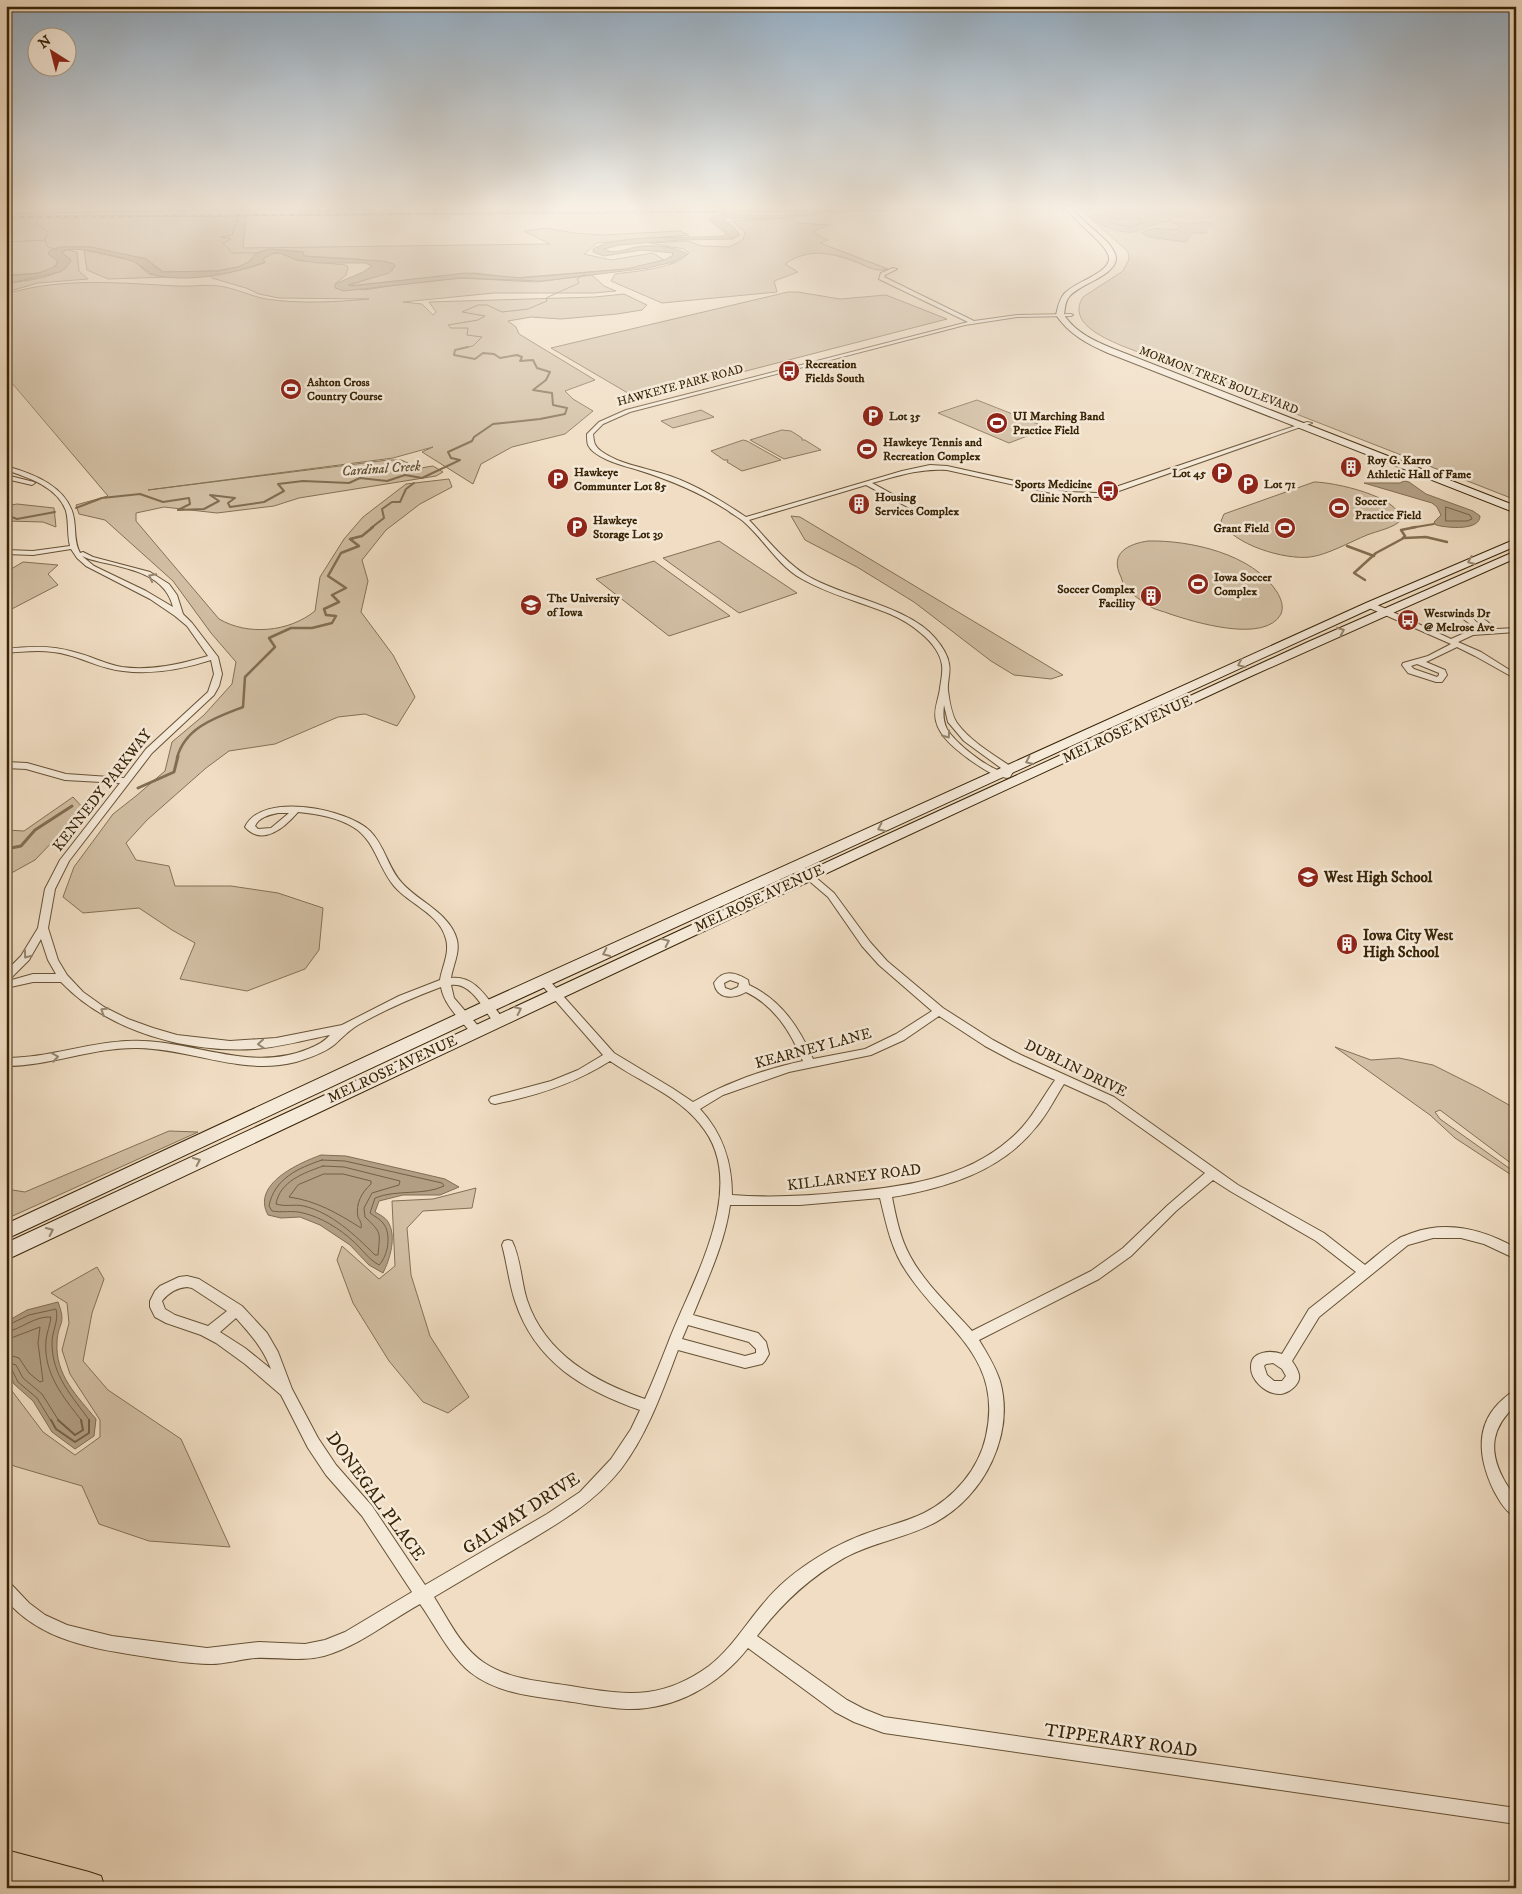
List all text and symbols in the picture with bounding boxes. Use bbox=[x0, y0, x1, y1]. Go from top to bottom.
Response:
north arrow bbox=[28, 28, 78, 78]
text: N bbox=[35, 31, 55, 53]
street label: MORMON TREK BOULEVARD bbox=[1137, 343, 1301, 418]
place label: Recreation Fields South bbox=[805, 357, 865, 386]
bus stop icon: Recreation Fields South bbox=[777, 359, 801, 383]
street label: HAWKEYE PARK ROAD bbox=[615, 361, 745, 410]
place label: Ashton Cross Country Course bbox=[306, 375, 382, 404]
sports icon: Ashton Cross Country Course bbox=[279, 377, 303, 401]
parking icon: Lot 35 bbox=[861, 404, 885, 428]
place label: Lot 35 bbox=[889, 409, 920, 424]
place label: UI Marching Band Practice Field bbox=[1013, 409, 1105, 438]
sports icon: UI Marching Band Practice Field bbox=[985, 411, 1009, 435]
place label: Hawkeye Tennis and Recreation Complex bbox=[883, 435, 983, 464]
sports icon: Hawkeye Tennis and Recreation Complex bbox=[855, 437, 879, 461]
place label: Roy G. Karro Athletic Hall of Fame bbox=[1366, 453, 1471, 482]
building icon: Roy G. Karro Athletic Hall of Fame bbox=[1339, 455, 1363, 479]
water label: Cardinal Creek bbox=[341, 457, 421, 481]
parking icon: Lot 45 bbox=[1210, 461, 1234, 485]
place label: Hawkeye Communter Lot 85 bbox=[574, 465, 667, 494]
place label: Lot 45 bbox=[1172, 466, 1206, 481]
parking icon: Hawkeye Communter Lot 85 bbox=[546, 467, 570, 491]
parking icon: Lot 71 bbox=[1236, 472, 1260, 496]
place label: Sports Medicine Clinic North bbox=[1015, 477, 1093, 506]
place label: Lot 71 bbox=[1264, 477, 1296, 492]
bus stop icon: Sports Medicine Clinic North bbox=[1096, 479, 1120, 503]
place label: Housing Services Complex bbox=[875, 490, 959, 519]
building icon: Housing Services Complex bbox=[847, 492, 871, 516]
place label: Soccer Practice Field bbox=[1355, 494, 1422, 523]
sports icon: Soccer Practice Field bbox=[1327, 496, 1351, 520]
place label: Hawkeye Storage Lot 39 bbox=[593, 513, 663, 542]
parking icon: Hawkeye Storage Lot 39 bbox=[565, 515, 589, 539]
sports icon: Grant Field bbox=[1273, 516, 1297, 540]
place label: Grant Field bbox=[1213, 521, 1270, 536]
one-way arrow bbox=[1467, 555, 1476, 566]
place label: Iowa Soccer Complex bbox=[1214, 570, 1272, 599]
sports icon: Iowa Soccer Complex bbox=[1186, 572, 1210, 596]
one-way arrow bbox=[148, 573, 157, 583]
place label: Soccer Complex Facility bbox=[1057, 582, 1135, 611]
building icon: Soccer Complex Facility bbox=[1139, 584, 1163, 608]
place label: The University of Iowa bbox=[546, 591, 620, 620]
school or university icon: The University of Iowa bbox=[519, 593, 543, 617]
place label: Westwinds Dr @ Melrose Ave bbox=[1423, 606, 1495, 635]
bus stop icon: Westwinds Dr @ Melrose Ave bbox=[1396, 608, 1420, 632]
one-way arrow bbox=[1336, 627, 1345, 637]
one-way arrow bbox=[1237, 658, 1246, 669]
street label: MELROSE AVENUE bbox=[1059, 691, 1196, 768]
street label: KENNEDY PARKWAY bbox=[49, 725, 156, 855]
one-way arrow bbox=[941, 729, 950, 739]
one-way arrow bbox=[1025, 754, 1034, 765]
one-way arrow bbox=[877, 821, 886, 832]
street label: MELROSE AVENUE bbox=[691, 860, 828, 937]
school or university icon: West High School bbox=[1296, 865, 1320, 889]
place label: West High School bbox=[1323, 868, 1433, 887]
place label: Iowa City West High School bbox=[1363, 926, 1454, 962]
building icon: Iowa City West High School bbox=[1335, 932, 1359, 956]
one-way arrow bbox=[661, 937, 670, 948]
one-way arrow bbox=[602, 947, 611, 957]
one-way arrow bbox=[24, 949, 33, 959]
one-way arrow bbox=[513, 1005, 522, 1016]
one-way arrow bbox=[100, 1008, 109, 1018]
street label: KEARNEY LANE bbox=[753, 1024, 874, 1073]
street label: MELROSE AVENUE bbox=[324, 1031, 461, 1108]
street label: DUBLIN DRIVE bbox=[1021, 1035, 1131, 1102]
one-way arrow bbox=[257, 1038, 265, 1049]
one-way arrow bbox=[50, 1053, 59, 1063]
one-way arrow bbox=[192, 1157, 201, 1168]
street label: KILLARNEY ROAD bbox=[786, 1160, 922, 1195]
one-way arrow bbox=[45, 1227, 54, 1237]
street label: DONEGAL PLACE bbox=[321, 1428, 430, 1566]
street label: GALWAY DRIVE bbox=[459, 1468, 584, 1560]
street label: TIPPERARY ROAD bbox=[1043, 1719, 1199, 1763]

